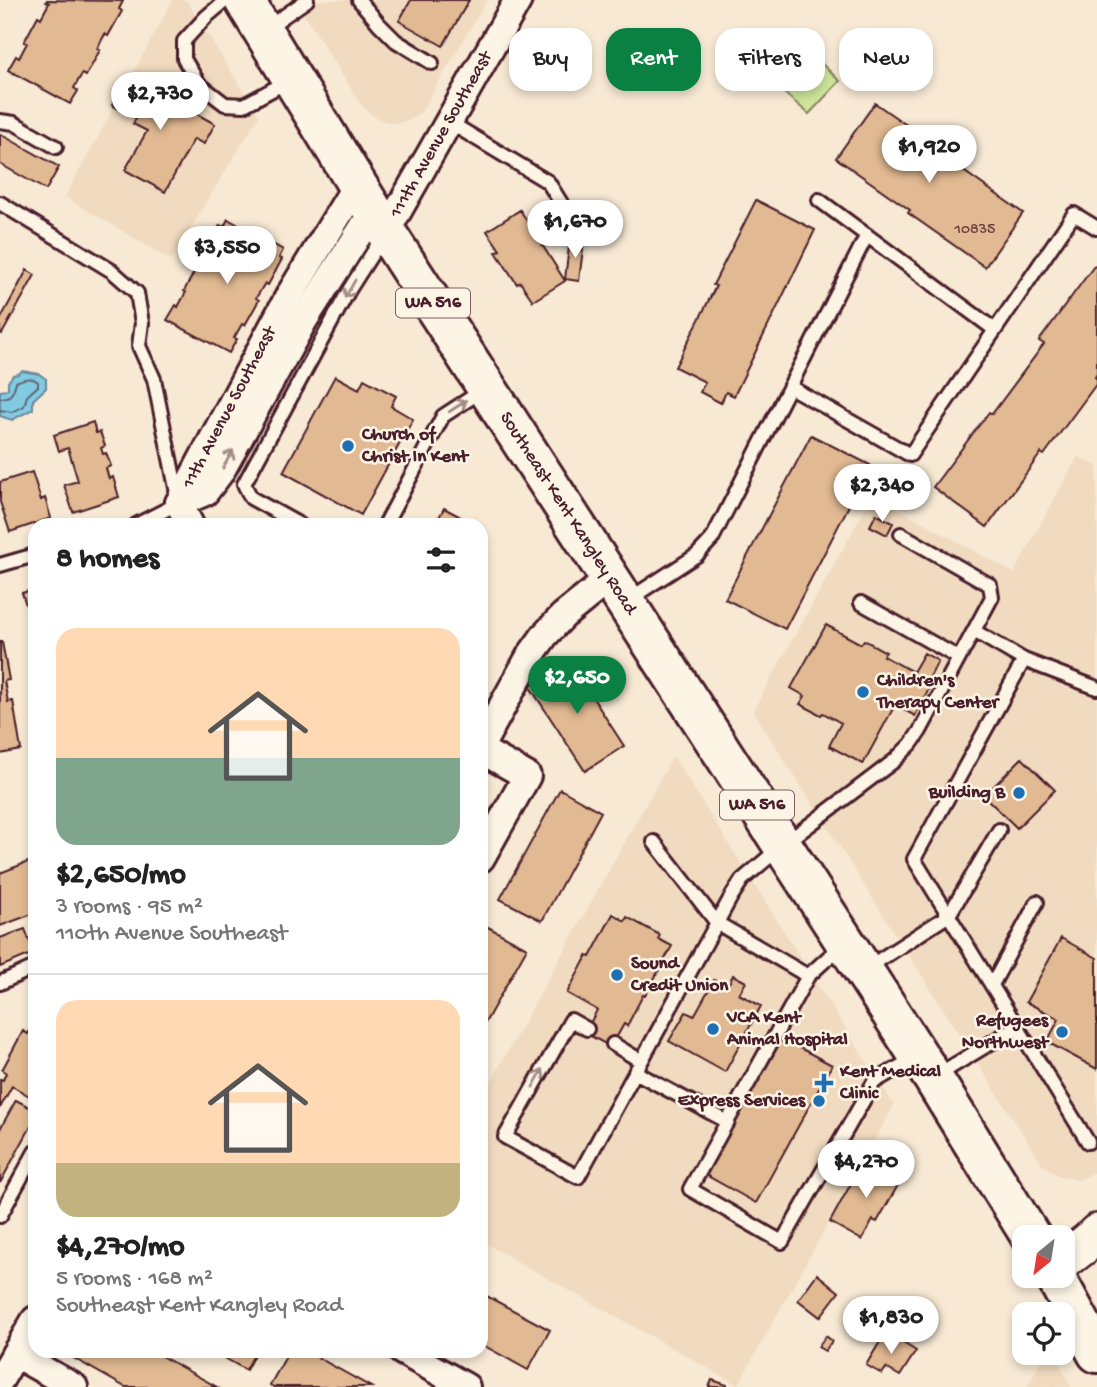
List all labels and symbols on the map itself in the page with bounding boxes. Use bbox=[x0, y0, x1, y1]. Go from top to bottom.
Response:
street label: 111th Avenue Southeast bbox=[384, 45, 499, 223]
pin: $2,730 bbox=[103, 72, 217, 132]
pin: $1,920 bbox=[872, 125, 986, 185]
pin: $1,670 bbox=[518, 201, 632, 260]
house number: 10835 bbox=[953, 221, 996, 240]
pin: $3,550 bbox=[170, 226, 284, 286]
one-way arrow bbox=[343, 279, 357, 299]
road number: WA 516 bbox=[396, 288, 470, 318]
street label: 11th Avenue Southeast bbox=[177, 321, 283, 494]
one-way arrow bbox=[448, 399, 468, 413]
street label: Southeast Kent Kangley Road bbox=[494, 408, 643, 621]
place label: Church of Christ In Kent bbox=[361, 424, 470, 469]
marker: Church of Christ In Kent bbox=[340, 438, 356, 454]
one-way arrow bbox=[221, 450, 235, 470]
pin: $2,340 bbox=[825, 464, 939, 524]
pin: $2,650 bbox=[520, 656, 634, 716]
place label: Children's Therapy Center bbox=[875, 670, 1000, 715]
marker: Children's Therapy Center bbox=[855, 684, 871, 700]
place label: Building B bbox=[928, 782, 1006, 805]
marker: Building B bbox=[1011, 785, 1027, 801]
road number: WA 516 bbox=[720, 790, 794, 820]
place label: Sound Credit Union bbox=[630, 953, 729, 998]
marker: Sound Credit Union bbox=[609, 967, 625, 983]
place label: VCA Kent Animal Hospital bbox=[726, 1007, 848, 1052]
place label: Refugees Northwest bbox=[962, 1010, 1050, 1055]
marker: VCA Kent Animal Hospital bbox=[705, 1021, 721, 1037]
marker: Refugees Northwest bbox=[1054, 1024, 1070, 1040]
place label: Kent Medical Clinic bbox=[839, 1061, 941, 1106]
one-way arrow bbox=[531, 1068, 545, 1088]
marker: Kent Medical Clinic bbox=[814, 1073, 834, 1093]
place label: Express Services bbox=[678, 1090, 806, 1113]
marker: Express Services bbox=[811, 1093, 827, 1109]
pin: $4,270 bbox=[809, 1140, 923, 1200]
north arrow bbox=[1012, 1225, 1074, 1288]
pin: $1,830 bbox=[834, 1296, 948, 1356]

